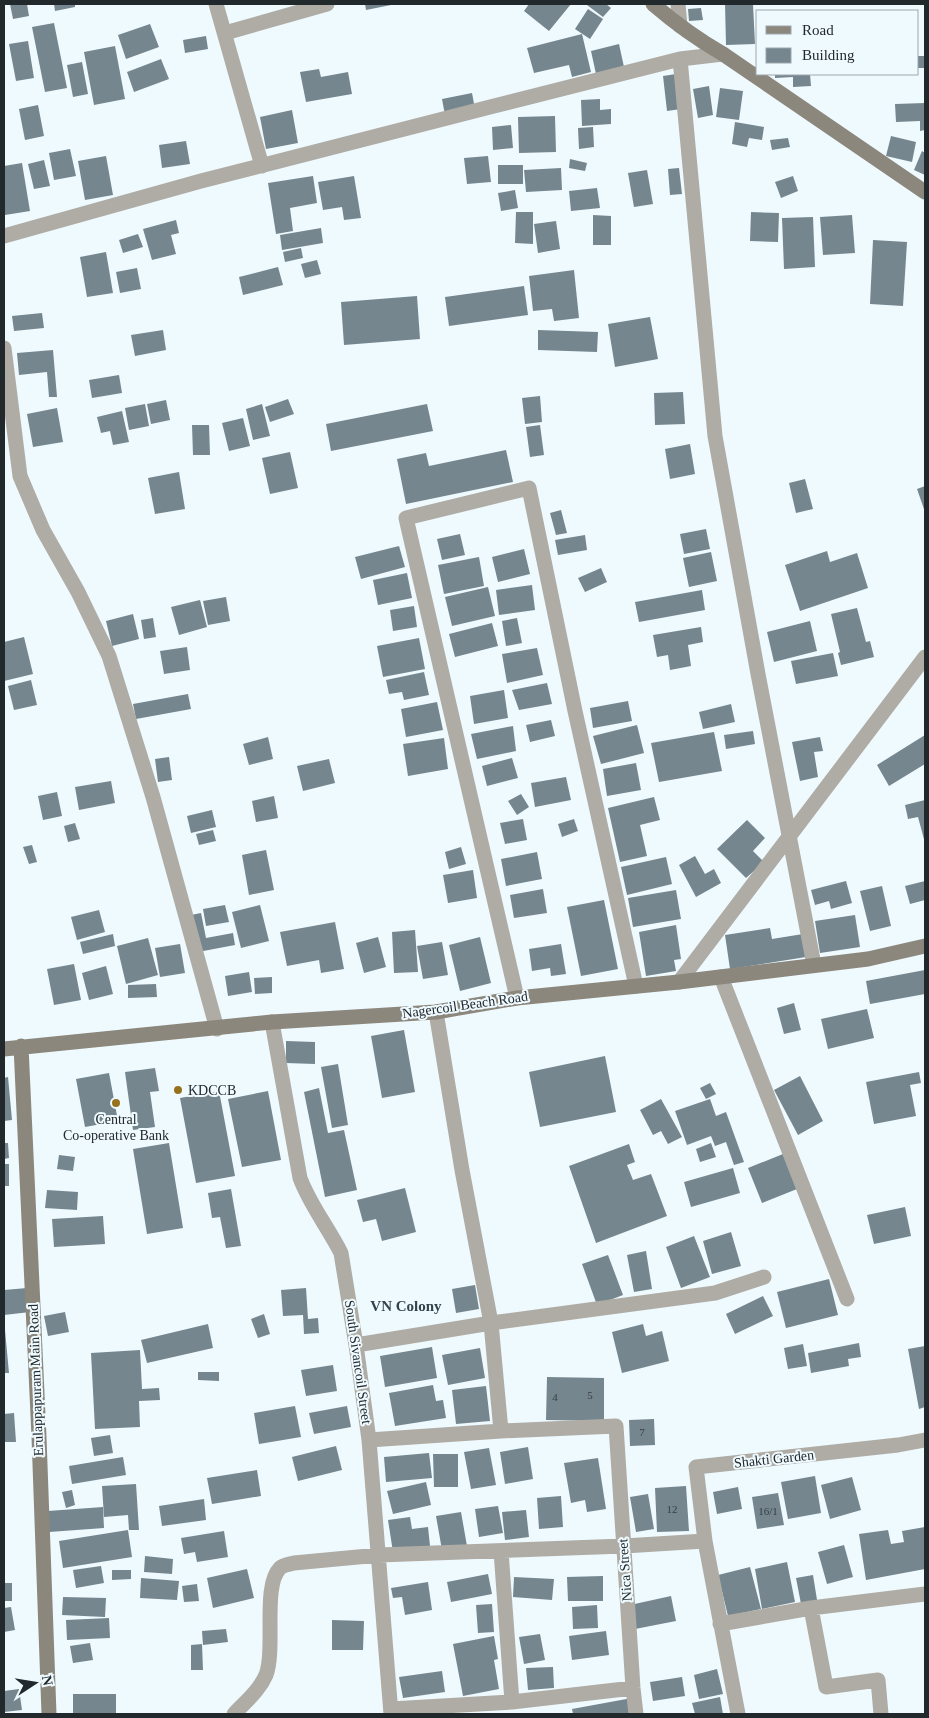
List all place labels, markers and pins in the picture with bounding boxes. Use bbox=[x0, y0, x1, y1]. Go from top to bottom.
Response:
place label: KDCCB bbox=[188, 1083, 236, 1098]
marker: KDCCB bbox=[172, 1084, 184, 1096]
marker: Central Co-operative Bank bbox=[110, 1097, 122, 1109]
place label: Central Co-operative Bank bbox=[63, 1112, 169, 1143]

